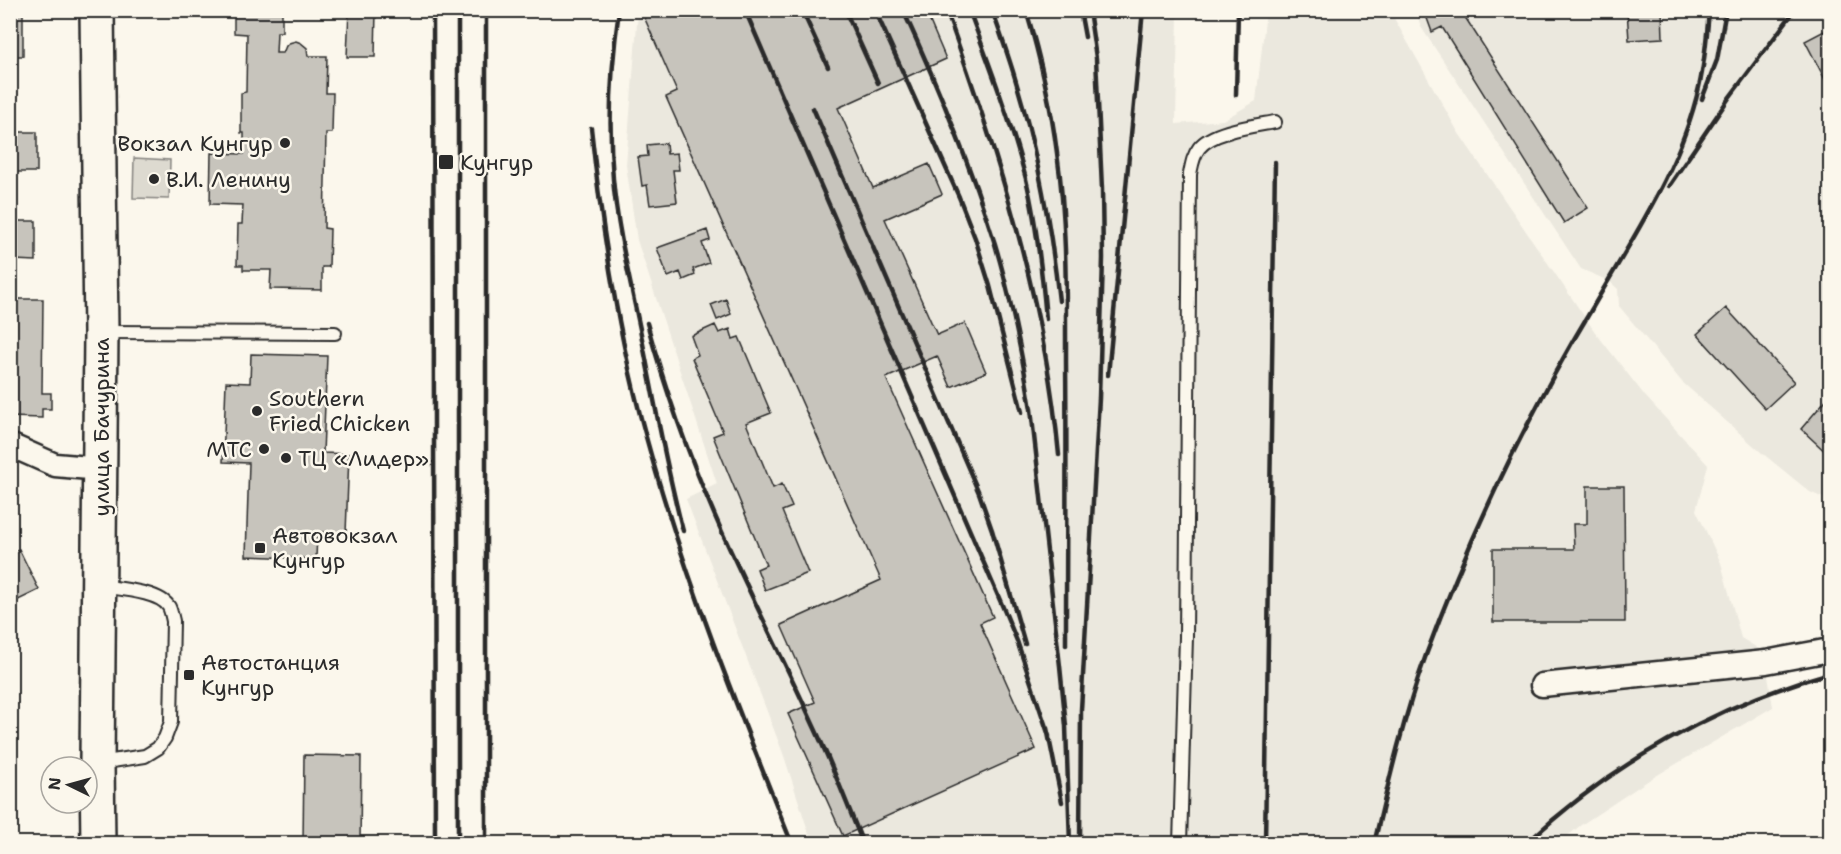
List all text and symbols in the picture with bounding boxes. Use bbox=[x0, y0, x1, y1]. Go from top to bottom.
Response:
place label: Вокзал Кунгур bbox=[117, 129, 273, 158]
marker: Вокзал Кунгур bbox=[278, 136, 292, 150]
place label: Кунгур bbox=[460, 148, 533, 177]
marker: Кунгур bbox=[437, 153, 455, 171]
place label: В.И. Ленину bbox=[166, 165, 291, 194]
marker: В.И. Ленину bbox=[147, 172, 161, 186]
street label: улица Бачурина bbox=[87, 337, 116, 516]
place label: Southern Fried Chicken bbox=[269, 384, 410, 438]
marker: Southern Fried Chicken bbox=[250, 404, 264, 418]
place label: МТС bbox=[206, 435, 252, 464]
marker: МТС bbox=[257, 442, 271, 456]
place label: ТЦ «Лидер» bbox=[298, 444, 429, 473]
marker: ТЦ «Лидер» bbox=[279, 451, 293, 465]
place label: Автовокзал Кунгур bbox=[272, 521, 397, 575]
marker: Автовокзал Кунгур bbox=[253, 541, 267, 555]
place label: Автостанция Кунгур bbox=[201, 648, 340, 702]
marker: Автостанция Кунгур bbox=[182, 668, 196, 682]
north arrow bbox=[39, 755, 99, 815]
text: N bbox=[44, 777, 66, 791]

